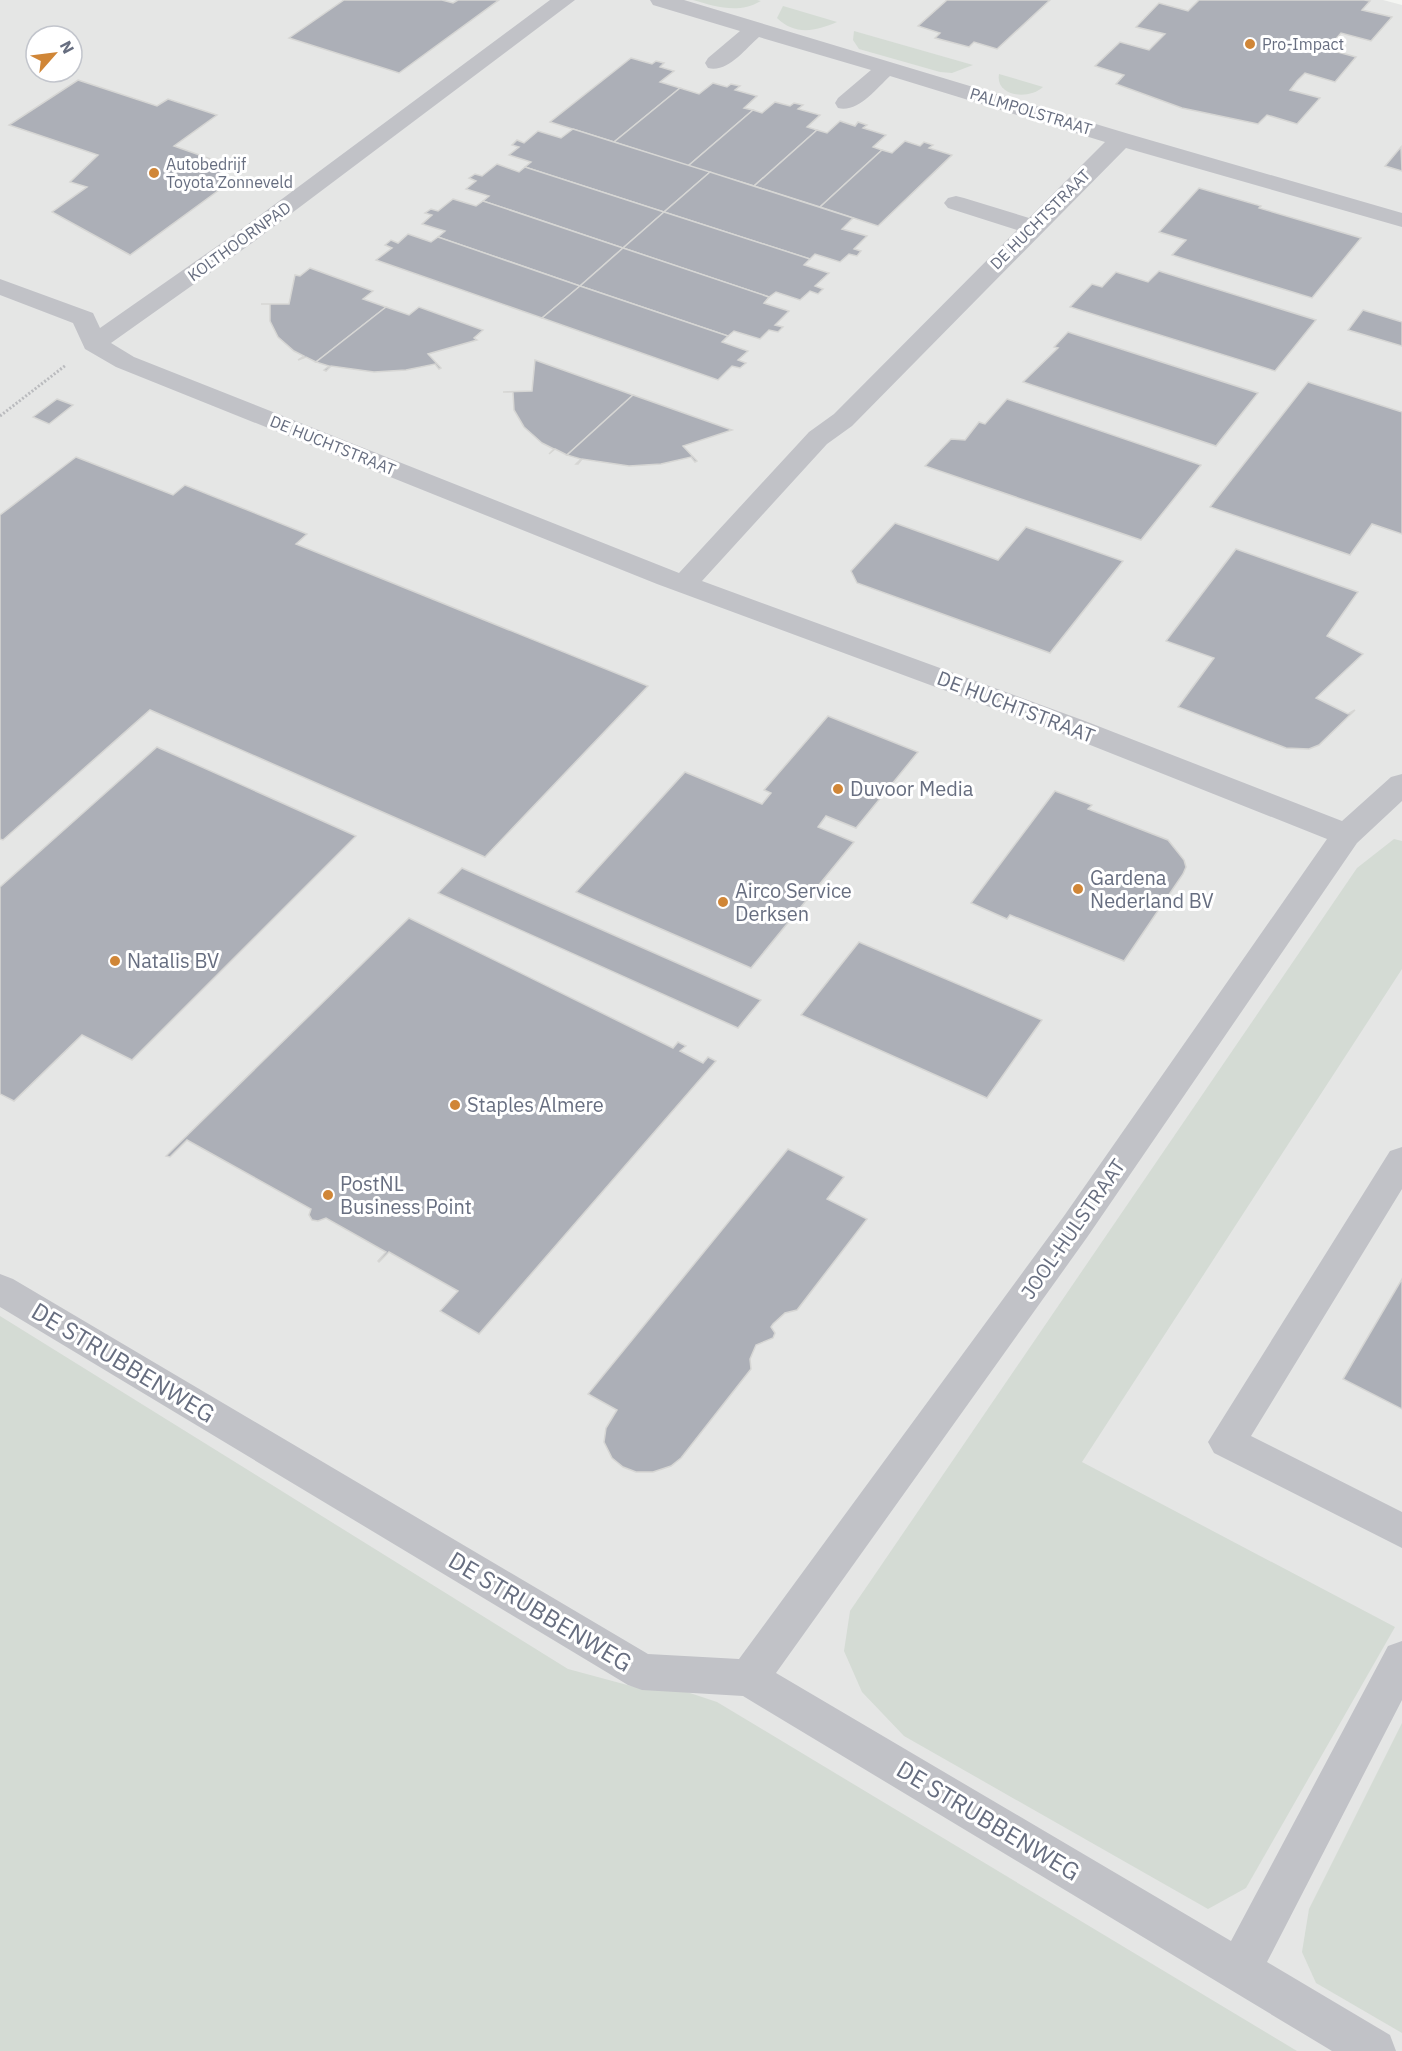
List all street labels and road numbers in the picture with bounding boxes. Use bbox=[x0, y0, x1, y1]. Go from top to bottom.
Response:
street label: PALMPOLSTRAAT bbox=[968, 83, 1094, 139]
street label: DE HUCHTSTRAAT bbox=[986, 165, 1094, 273]
street label: KOLTHOORNPAD bbox=[184, 197, 294, 285]
street label: DE HUCHTSTRAAT bbox=[267, 411, 399, 479]
street label: DE HUCHTSTRAAT bbox=[933, 664, 1099, 749]
street label: JOOL-HULSTRAAT bbox=[1014, 1153, 1131, 1304]
street label: DE STRUBBENWEG bbox=[26, 1295, 221, 1430]
street label: DE STRUBBENWEG bbox=[443, 1544, 638, 1679]
street label: DE STRUBBENWEG bbox=[891, 1753, 1086, 1888]

